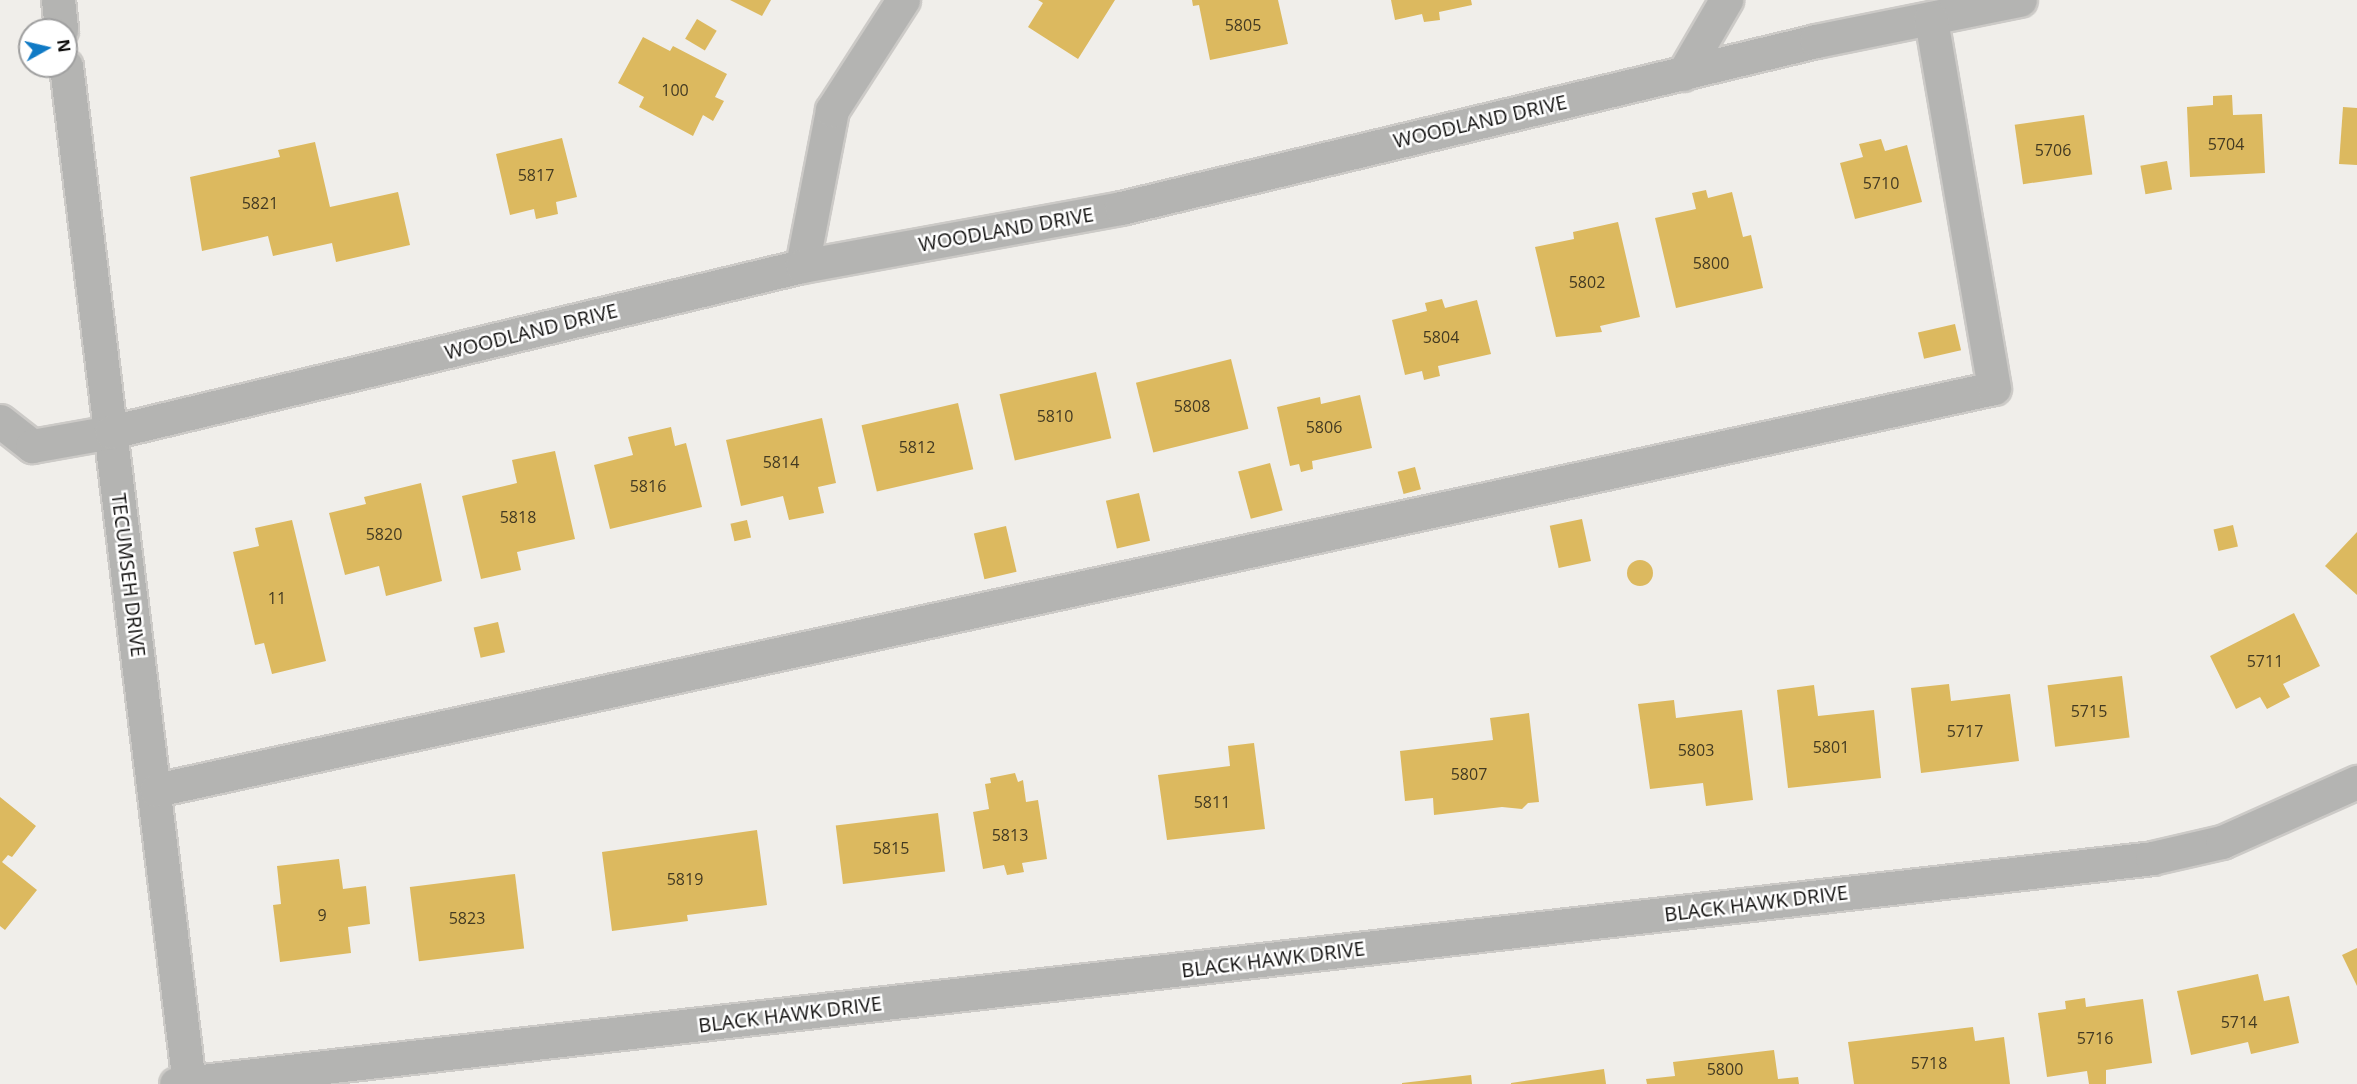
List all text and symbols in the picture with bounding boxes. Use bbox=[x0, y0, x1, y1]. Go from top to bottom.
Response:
house number: 5805 bbox=[1225, 15, 1261, 35]
north arrow bbox=[18, 18, 78, 78]
text: N bbox=[52, 38, 76, 54]
house number: 100 bbox=[661, 80, 689, 100]
street label: WOODLAND DRIVE bbox=[1391, 89, 1569, 153]
house number: 5704 bbox=[2208, 134, 2244, 154]
house number: 5706 bbox=[2035, 140, 2071, 160]
house number: 5817 bbox=[518, 165, 554, 185]
house number: 5710 bbox=[1863, 173, 1899, 193]
house number: 5821 bbox=[242, 193, 278, 213]
street label: WOODLAND DRIVE bbox=[917, 202, 1095, 256]
house number: 5800 bbox=[1693, 253, 1729, 273]
house number: 5802 bbox=[1569, 272, 1605, 292]
street label: WOODLAND DRIVE bbox=[442, 298, 620, 364]
house number: 5804 bbox=[1423, 327, 1459, 347]
house number: 5808 bbox=[1174, 396, 1210, 416]
house number: 5810 bbox=[1037, 406, 1073, 426]
house number: 5806 bbox=[1306, 417, 1342, 437]
house number: 5812 bbox=[899, 437, 935, 457]
house number: 5814 bbox=[763, 452, 799, 472]
house number: 5816 bbox=[630, 476, 666, 496]
street label: TECUMSEH DRIVE bbox=[107, 492, 151, 658]
house number: 5818 bbox=[500, 507, 536, 527]
house number: 5820 bbox=[366, 524, 402, 544]
house number: 11 bbox=[268, 588, 286, 608]
house number: 5711 bbox=[2247, 651, 2283, 671]
house number: 5715 bbox=[2071, 701, 2107, 721]
house number: 5717 bbox=[1947, 721, 1983, 741]
house number: 5801 bbox=[1813, 737, 1849, 757]
house number: 5803 bbox=[1678, 740, 1714, 760]
house number: 5807 bbox=[1451, 764, 1487, 784]
house number: 5811 bbox=[1194, 792, 1230, 812]
house number: 5813 bbox=[992, 825, 1028, 845]
house number: 5815 bbox=[873, 838, 909, 858]
house number: 5819 bbox=[667, 869, 703, 889]
street label: BLACK HAWK DRIVE bbox=[1663, 880, 1849, 926]
house number: 9 bbox=[317, 905, 327, 925]
house number: 5823 bbox=[449, 908, 485, 928]
street label: BLACK HAWK DRIVE bbox=[1180, 936, 1366, 982]
street label: BLACK HAWK DRIVE bbox=[697, 991, 883, 1037]
house number: 5714 bbox=[2221, 1012, 2257, 1032]
house number: 5716 bbox=[2077, 1028, 2113, 1048]
house number: 5718 bbox=[1911, 1053, 1947, 1073]
house number: 5800 bbox=[1707, 1059, 1743, 1079]

